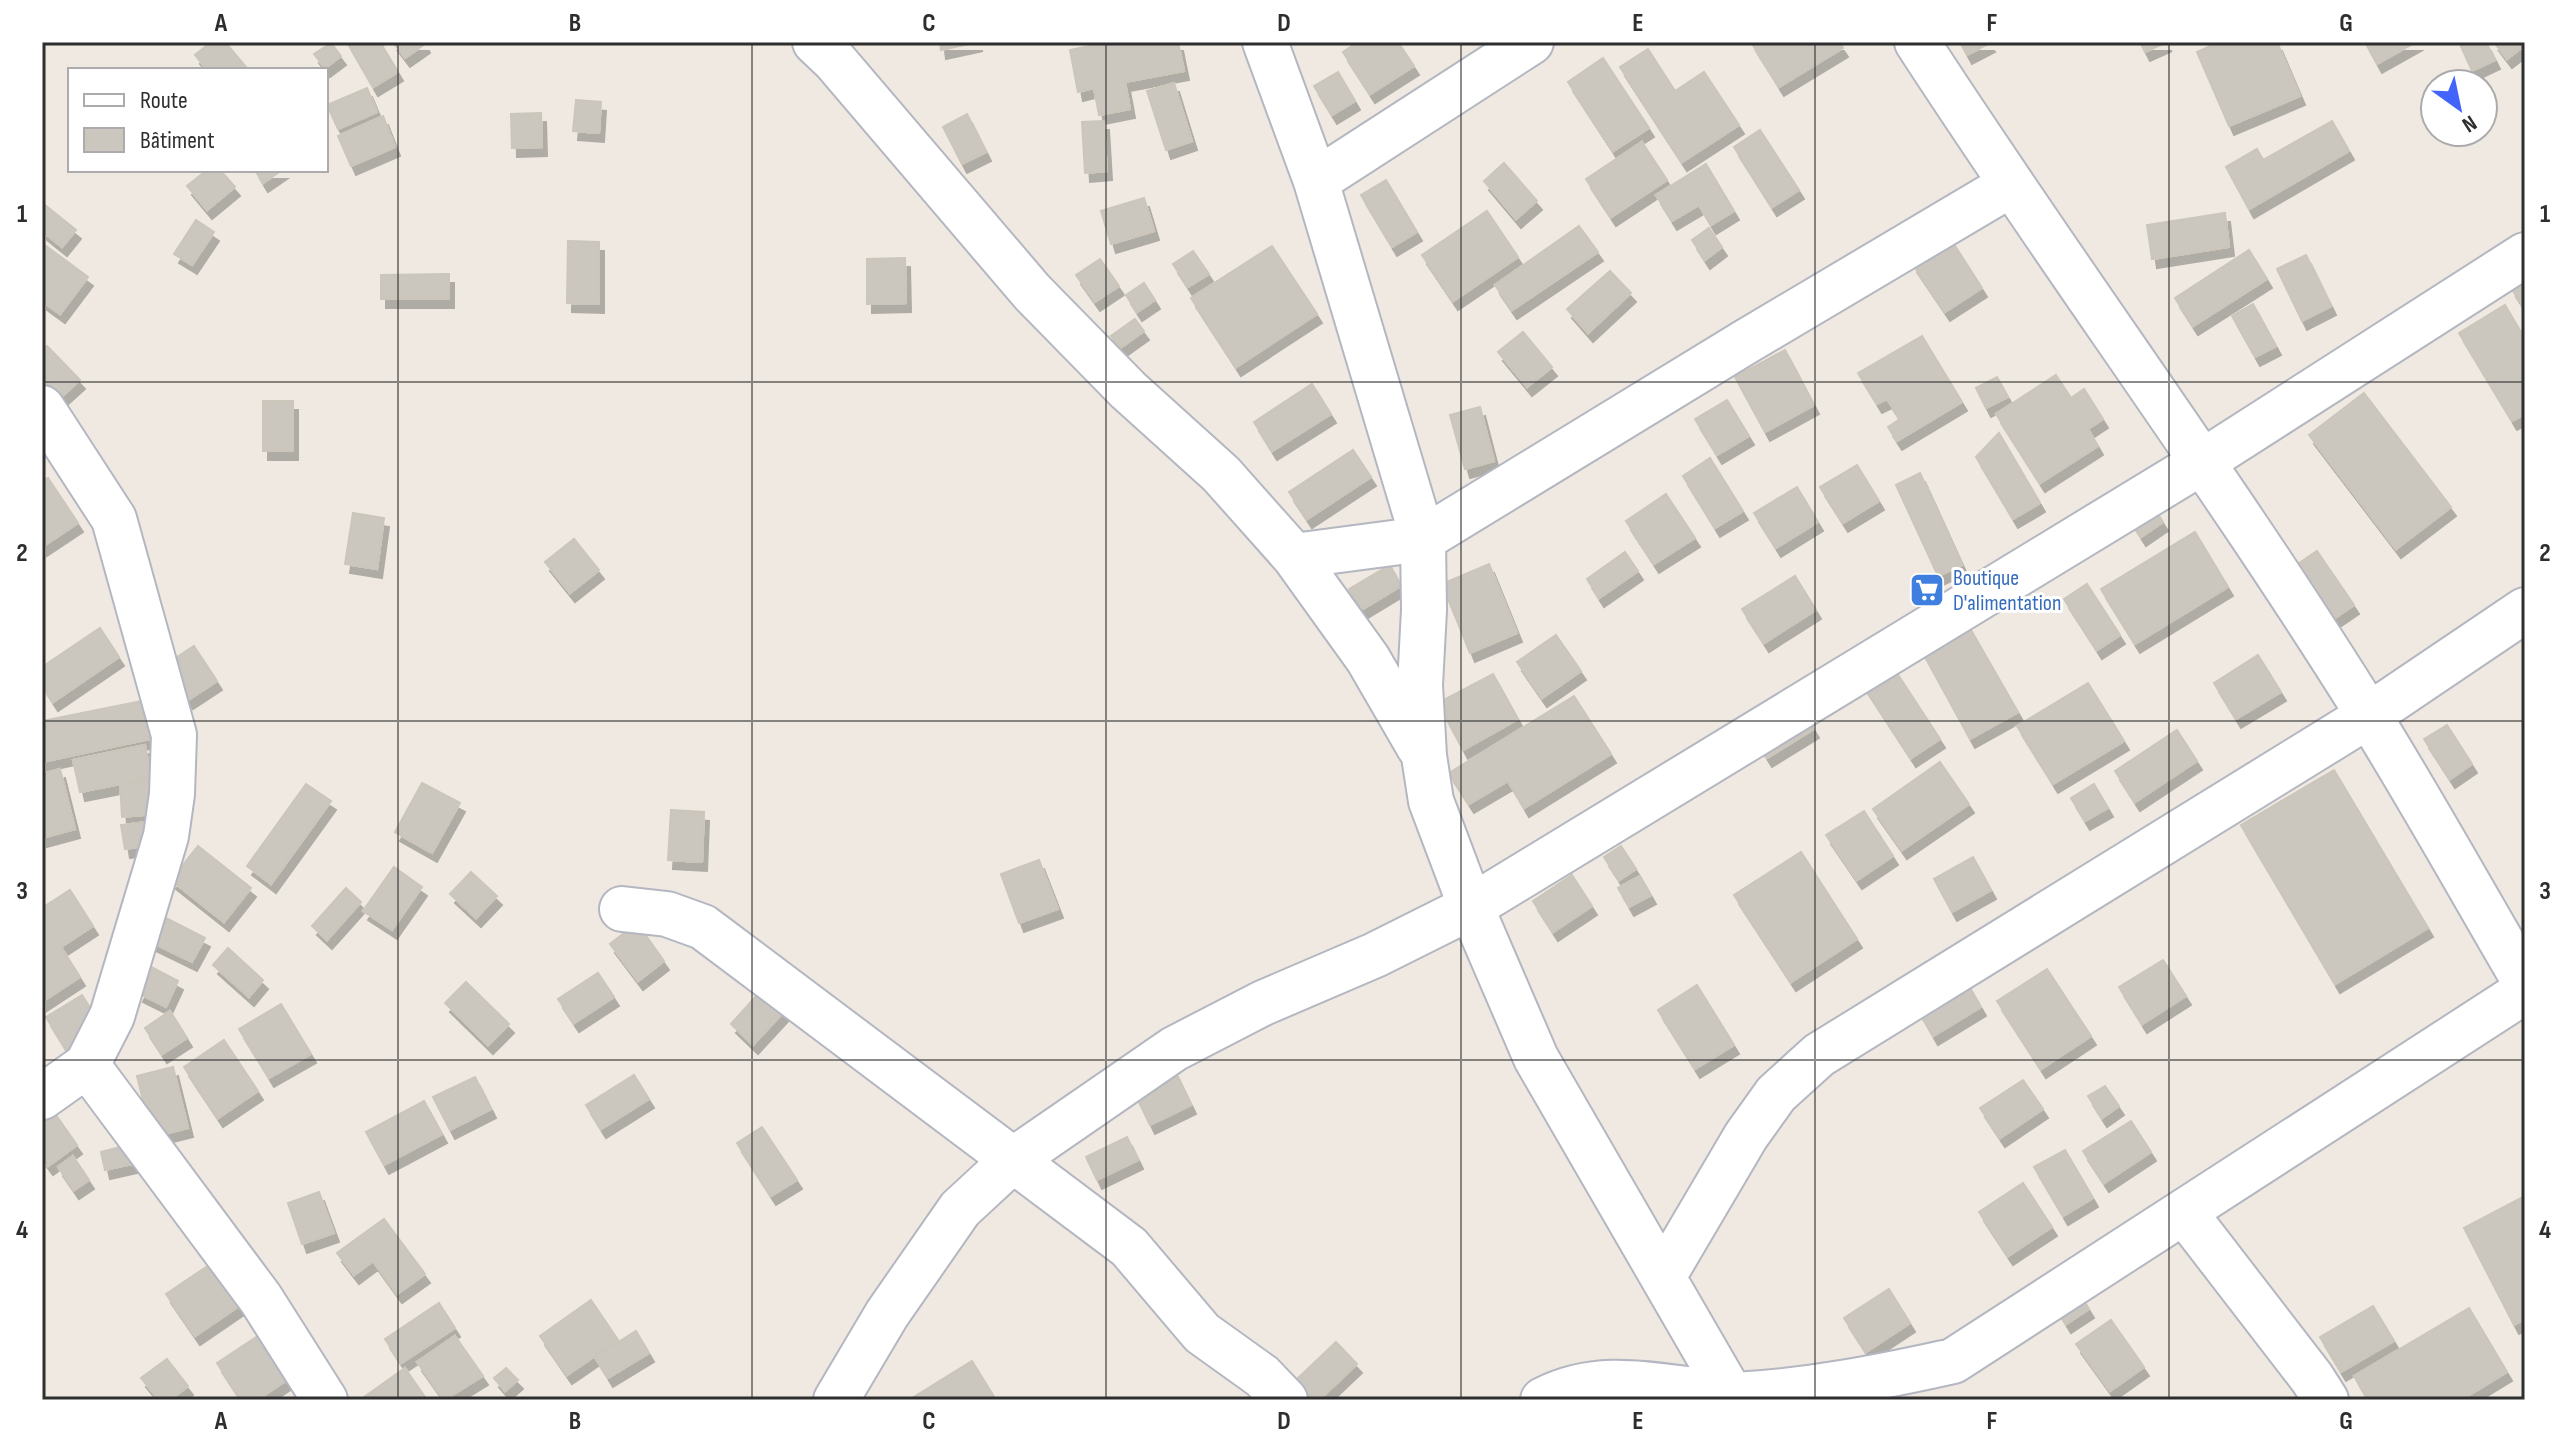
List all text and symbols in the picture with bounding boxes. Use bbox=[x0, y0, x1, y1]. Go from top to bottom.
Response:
text: A bbox=[214, 8, 228, 39]
text: B bbox=[569, 8, 581, 39]
text: C bbox=[922, 8, 936, 39]
text: D bbox=[1277, 8, 1291, 39]
text: E bbox=[1632, 8, 1644, 39]
text: F bbox=[1987, 8, 1998, 39]
text: G bbox=[2339, 8, 2353, 39]
legend bbox=[68, 68, 328, 172]
north arrow bbox=[2419, 68, 2499, 148]
text: Route bbox=[140, 86, 188, 115]
text: N bbox=[2457, 109, 2481, 138]
text: Bâtiment bbox=[140, 126, 215, 155]
text: 1 bbox=[17, 199, 27, 230]
text: 1 bbox=[2540, 199, 2550, 230]
text: 2 bbox=[16, 538, 28, 569]
text: 2 bbox=[2539, 538, 2551, 569]
place label: Boutique D'alimentation bbox=[1953, 565, 2061, 617]
supermarket icon: Boutique D'alimentation bbox=[1908, 571, 1946, 609]
text: 3 bbox=[16, 876, 28, 907]
text: 3 bbox=[2539, 876, 2551, 907]
text: 4 bbox=[16, 1215, 28, 1246]
text: 4 bbox=[2539, 1215, 2551, 1246]
text: A bbox=[214, 1406, 228, 1437]
text: B bbox=[569, 1406, 581, 1437]
text: C bbox=[922, 1406, 936, 1437]
text: D bbox=[1277, 1406, 1291, 1437]
text: E bbox=[1632, 1406, 1644, 1437]
text: F bbox=[1987, 1406, 1998, 1437]
text: G bbox=[2339, 1406, 2353, 1437]

